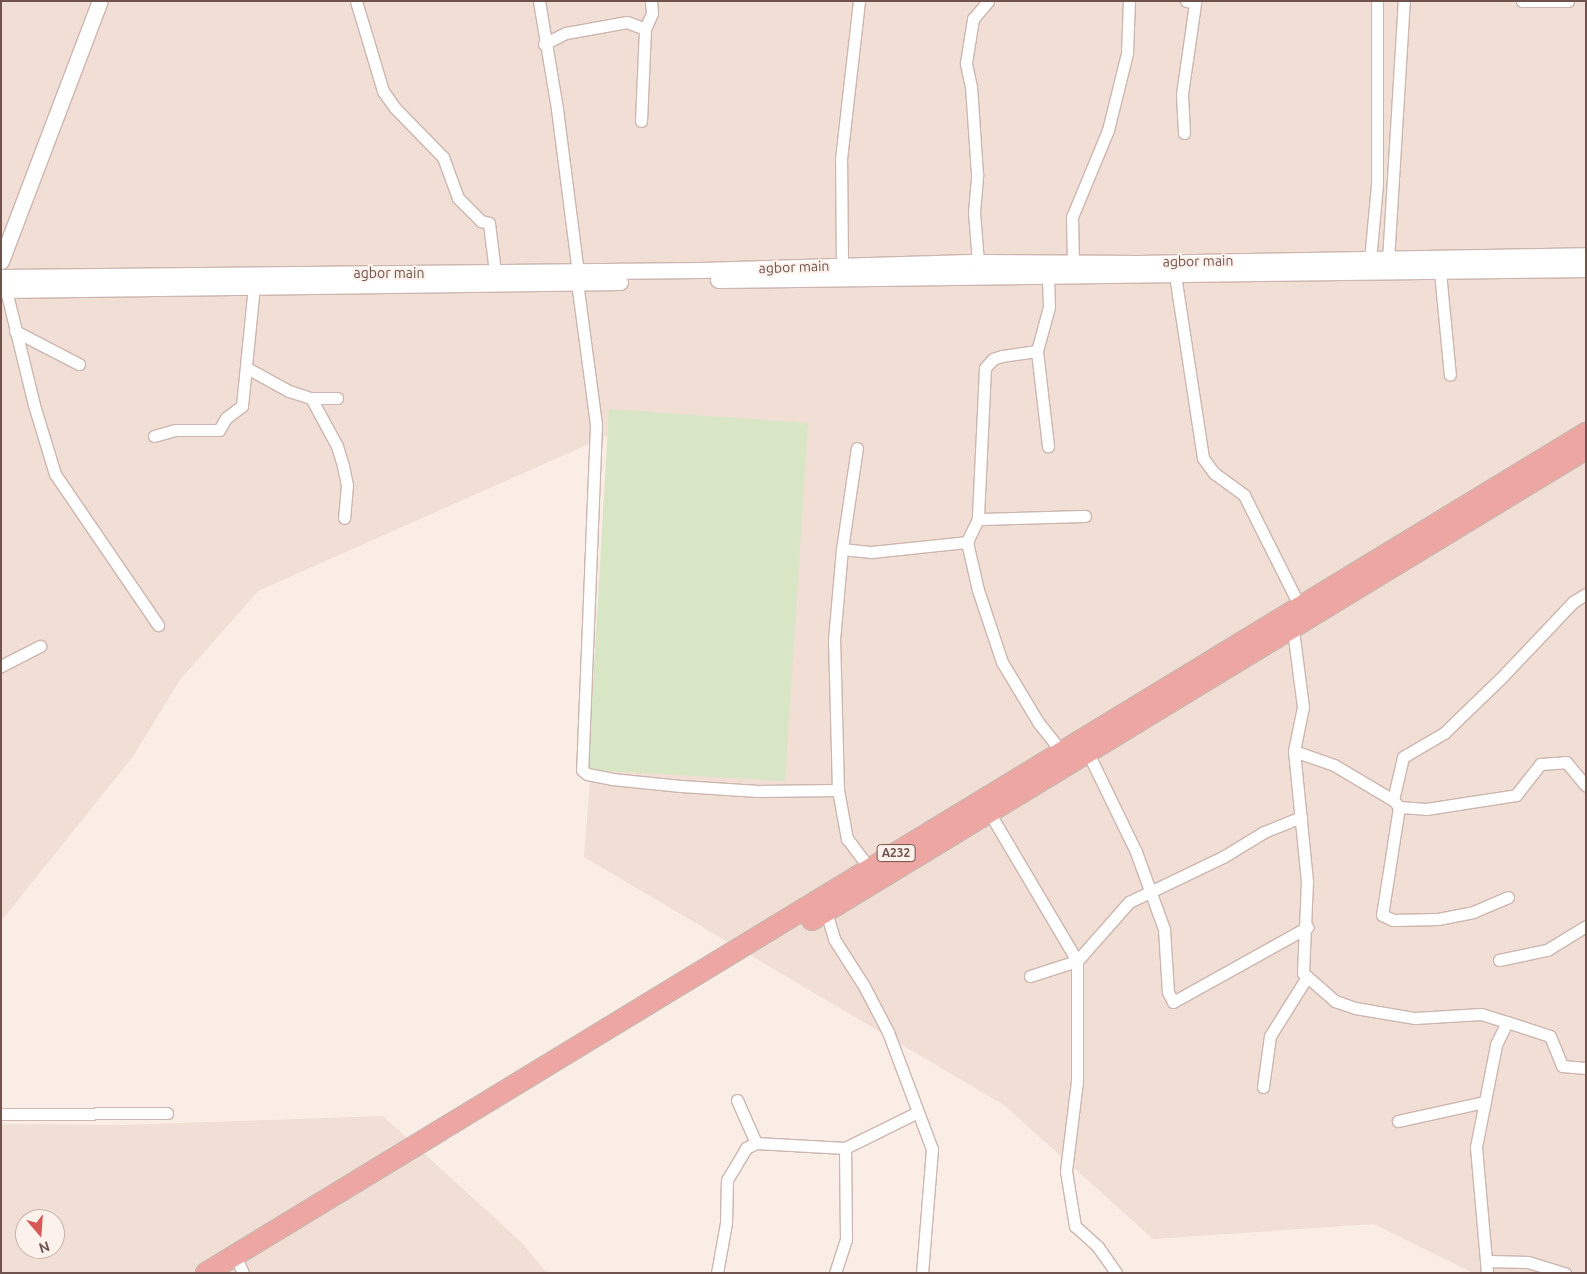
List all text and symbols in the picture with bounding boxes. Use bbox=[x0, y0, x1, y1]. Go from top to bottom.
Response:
street label: agbor main bbox=[1162, 252, 1234, 270]
street label: agbor main bbox=[758, 257, 830, 277]
street label: agbor main bbox=[354, 265, 424, 281]
road number: A232 bbox=[876, 844, 916, 862]
north arrow bbox=[15, 1209, 65, 1259]
text: N bbox=[37, 1238, 52, 1257]

